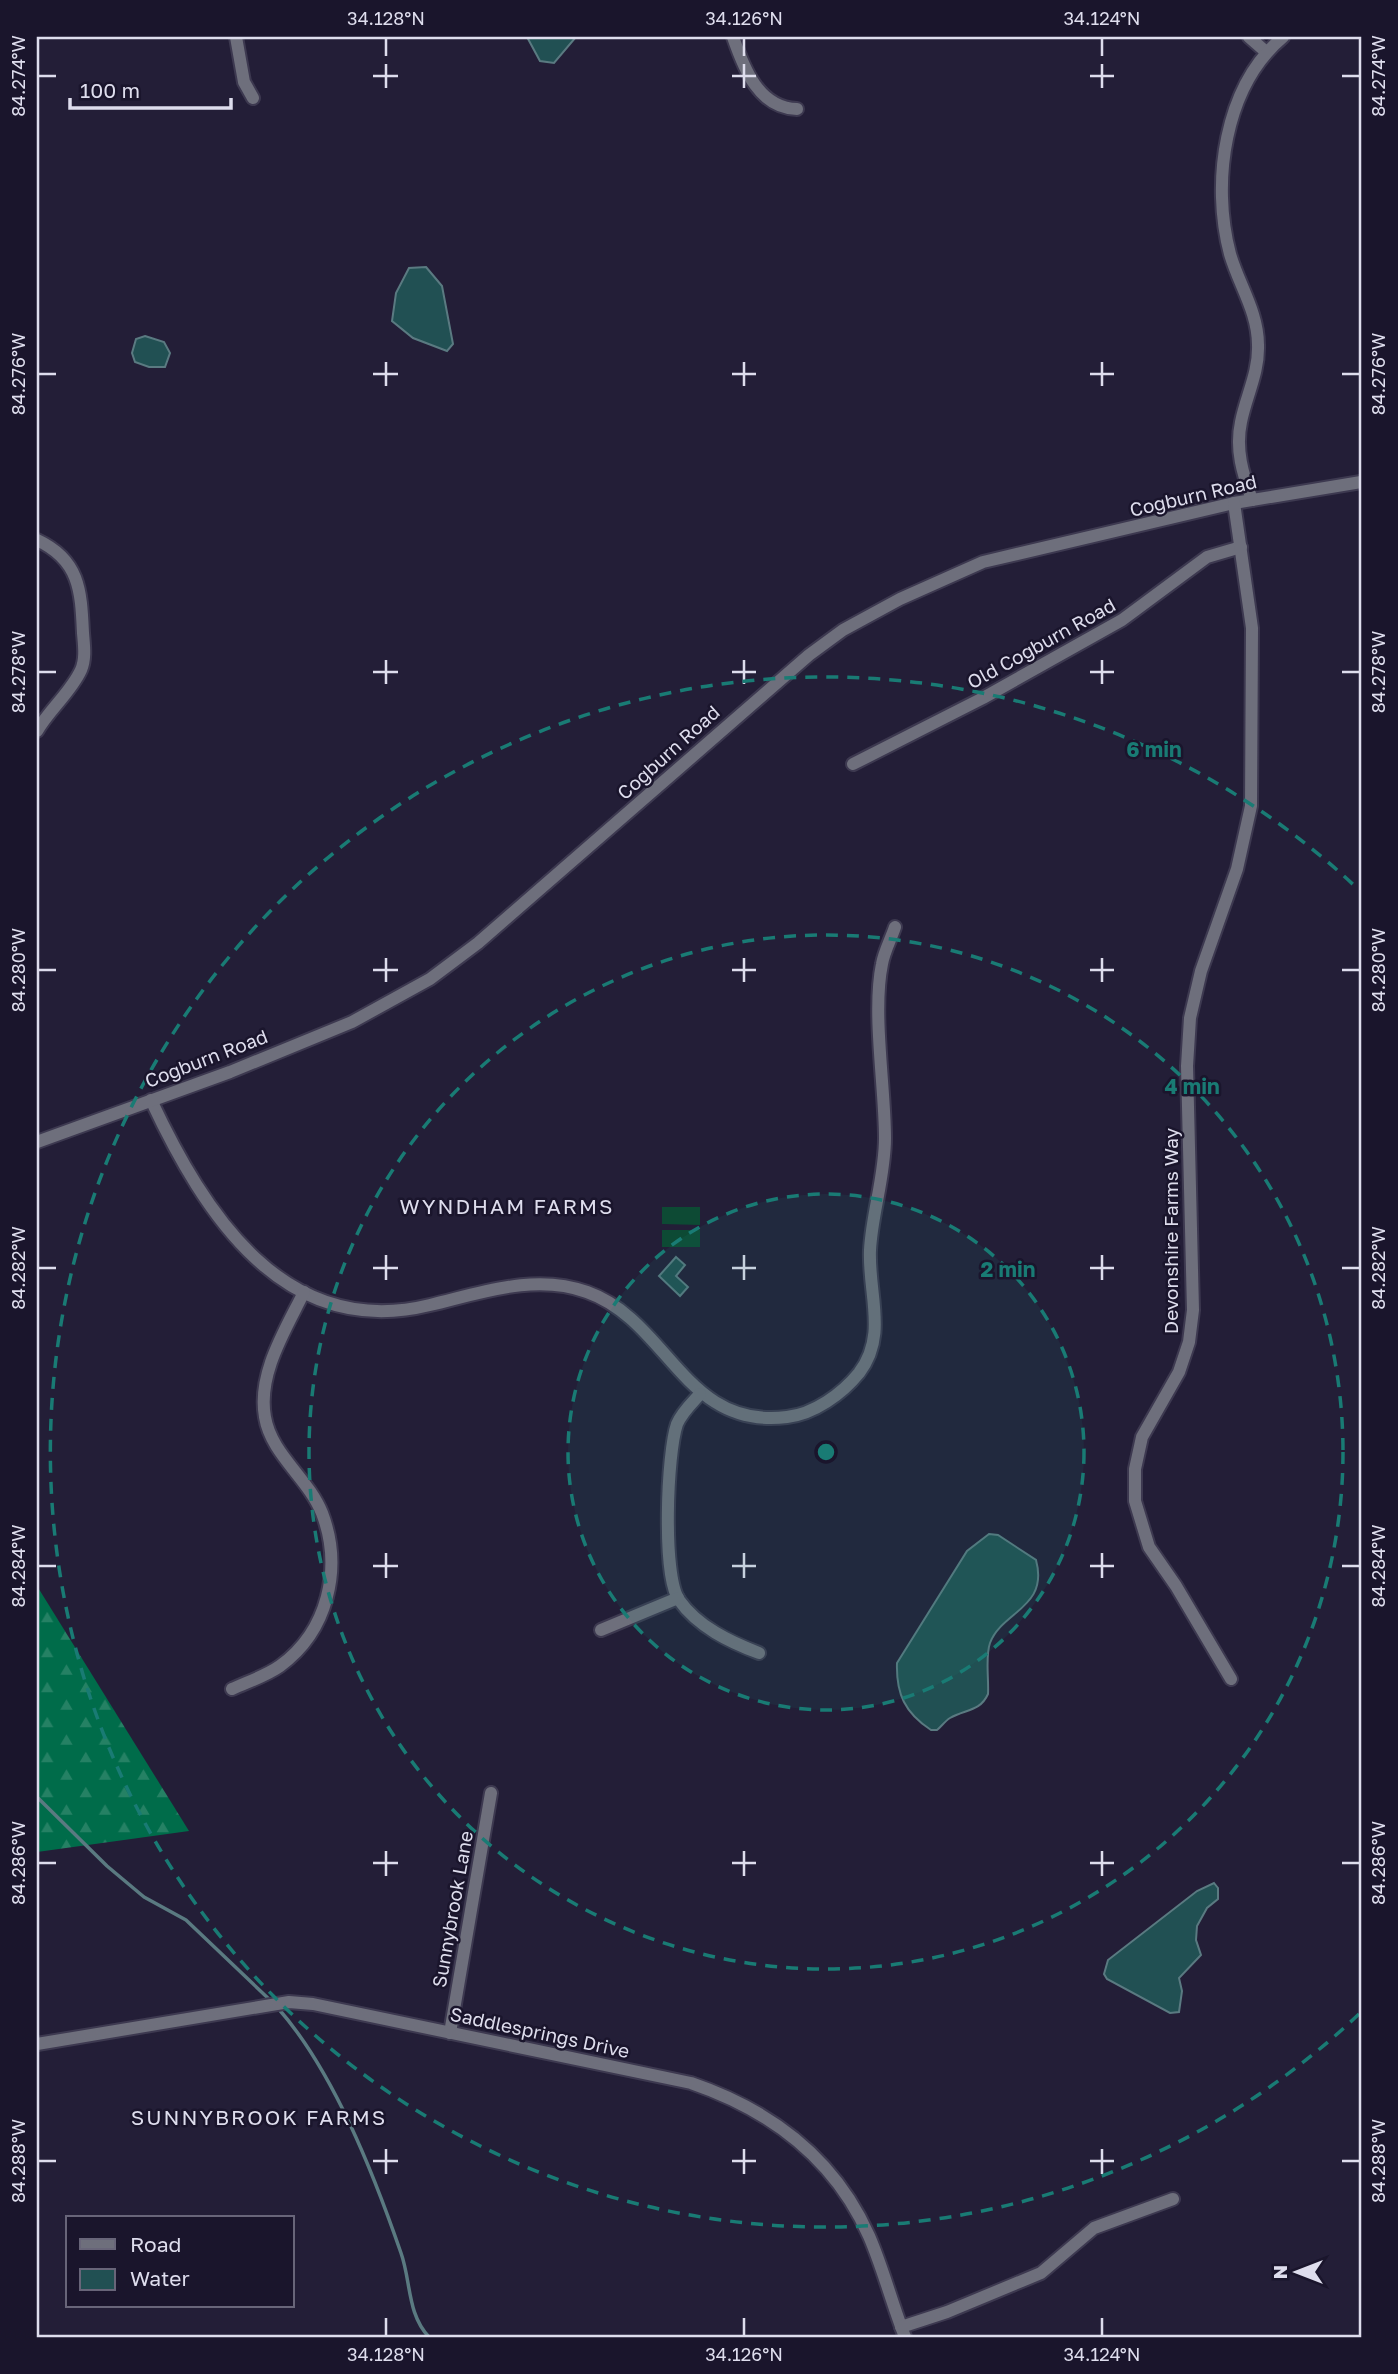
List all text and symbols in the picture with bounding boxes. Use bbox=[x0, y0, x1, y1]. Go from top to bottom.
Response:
text: 34.128°N bbox=[347, 7, 425, 29]
text: 34.126°N bbox=[705, 7, 783, 29]
text: 34.124°N bbox=[1064, 7, 1140, 29]
text: 84.274°W bbox=[7, 35, 29, 117]
text: 84.274°W bbox=[1367, 35, 1389, 117]
scale bar bbox=[70, 66, 231, 110]
text: 100 m bbox=[80, 77, 140, 103]
text: 84.276°W bbox=[7, 333, 29, 415]
text: 84.276°W bbox=[1367, 333, 1389, 415]
street label: Cogburn Road bbox=[1127, 469, 1259, 521]
street label: Old Cogburn Road bbox=[963, 593, 1119, 693]
text: 84.278°W bbox=[7, 631, 29, 713]
text: 84.278°W bbox=[1367, 631, 1389, 713]
street label: Cogburn Road bbox=[612, 700, 724, 804]
text: 6 min bbox=[1126, 736, 1182, 762]
text: 84.280°W bbox=[7, 928, 29, 1012]
text: 84.280°W bbox=[1367, 928, 1389, 1012]
street label: Cogburn Road bbox=[141, 1024, 271, 1092]
text: 4 min bbox=[1164, 1073, 1220, 1099]
street label: Devonshire Farms Way bbox=[1159, 1127, 1182, 1334]
district label: WYNDHAM FARMS bbox=[399, 1193, 615, 1219]
text: 84.282°W bbox=[7, 1226, 29, 1310]
text: 84.282°W bbox=[1367, 1226, 1389, 1310]
text: 2 min bbox=[981, 1256, 1035, 1282]
centre of rings bbox=[814, 1440, 838, 1464]
text: 84.284°W bbox=[7, 1524, 29, 1608]
text: 84.284°W bbox=[1367, 1524, 1389, 1608]
text: 84.286°W bbox=[7, 1821, 29, 1905]
text: 84.286°W bbox=[1367, 1821, 1389, 1905]
street label: Sunnybrook Lane bbox=[427, 1829, 477, 1989]
street label: Saddlesprings Drive bbox=[448, 2002, 632, 2062]
district label: SUNNYBROOK FARMS bbox=[131, 2104, 387, 2130]
text: 84.288°W bbox=[7, 2119, 29, 2203]
text: 84.288°W bbox=[1367, 2119, 1389, 2203]
legend bbox=[66, 2216, 294, 2308]
text: Road bbox=[130, 2231, 181, 2257]
north arrow bbox=[1262, 2238, 1332, 2308]
text: Water bbox=[130, 2265, 190, 2291]
text: N bbox=[1268, 2265, 1291, 2279]
text: 34.128°N bbox=[347, 2343, 425, 2365]
text: 34.126°N bbox=[705, 2343, 783, 2365]
text: 34.124°N bbox=[1064, 2343, 1140, 2365]

